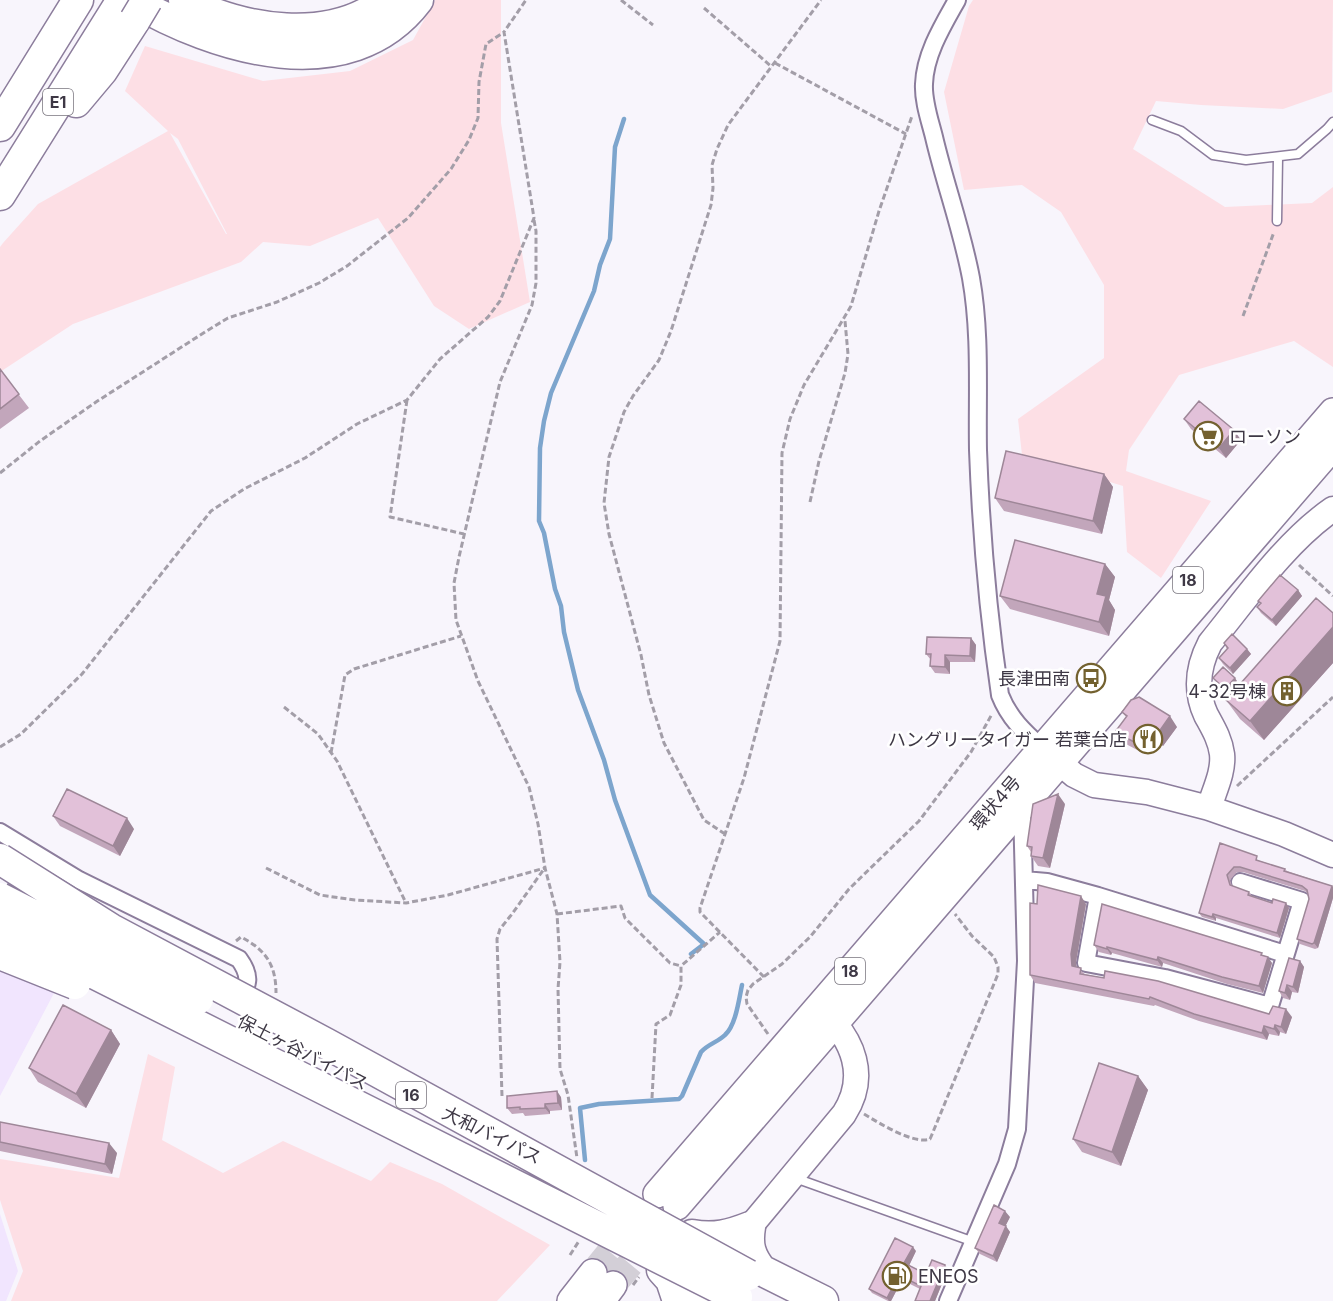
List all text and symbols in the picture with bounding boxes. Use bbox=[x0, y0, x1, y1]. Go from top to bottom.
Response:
road number: E1 bbox=[43, 89, 73, 115]
supermarket icon: ローソン bbox=[1192, 420, 1224, 452]
place label: ローソン bbox=[1229, 426, 1301, 447]
road number: 18 bbox=[1173, 567, 1203, 593]
bus stop icon: 長津田南 bbox=[1075, 662, 1107, 694]
place label: 長津田南 bbox=[998, 668, 1070, 689]
building icon: 4-32号棟 bbox=[1271, 675, 1303, 707]
place label: 4-32号棟 bbox=[1188, 681, 1266, 702]
restaurant icon: ハングリータイガー 若葉台店 bbox=[1132, 723, 1164, 755]
place label: ハングリータイガー 若葉台店 bbox=[888, 729, 1127, 750]
street label: 環状4号 bbox=[966, 771, 1024, 835]
road number: 18 bbox=[835, 958, 865, 984]
street label: 保土ヶ谷バイパス bbox=[234, 1010, 372, 1094]
road number: 16 bbox=[396, 1082, 426, 1108]
street label: 大和バイパス bbox=[439, 1102, 545, 1168]
fuel station icon: ENEOS bbox=[881, 1260, 913, 1292]
place label: ENEOS bbox=[918, 1266, 979, 1287]

